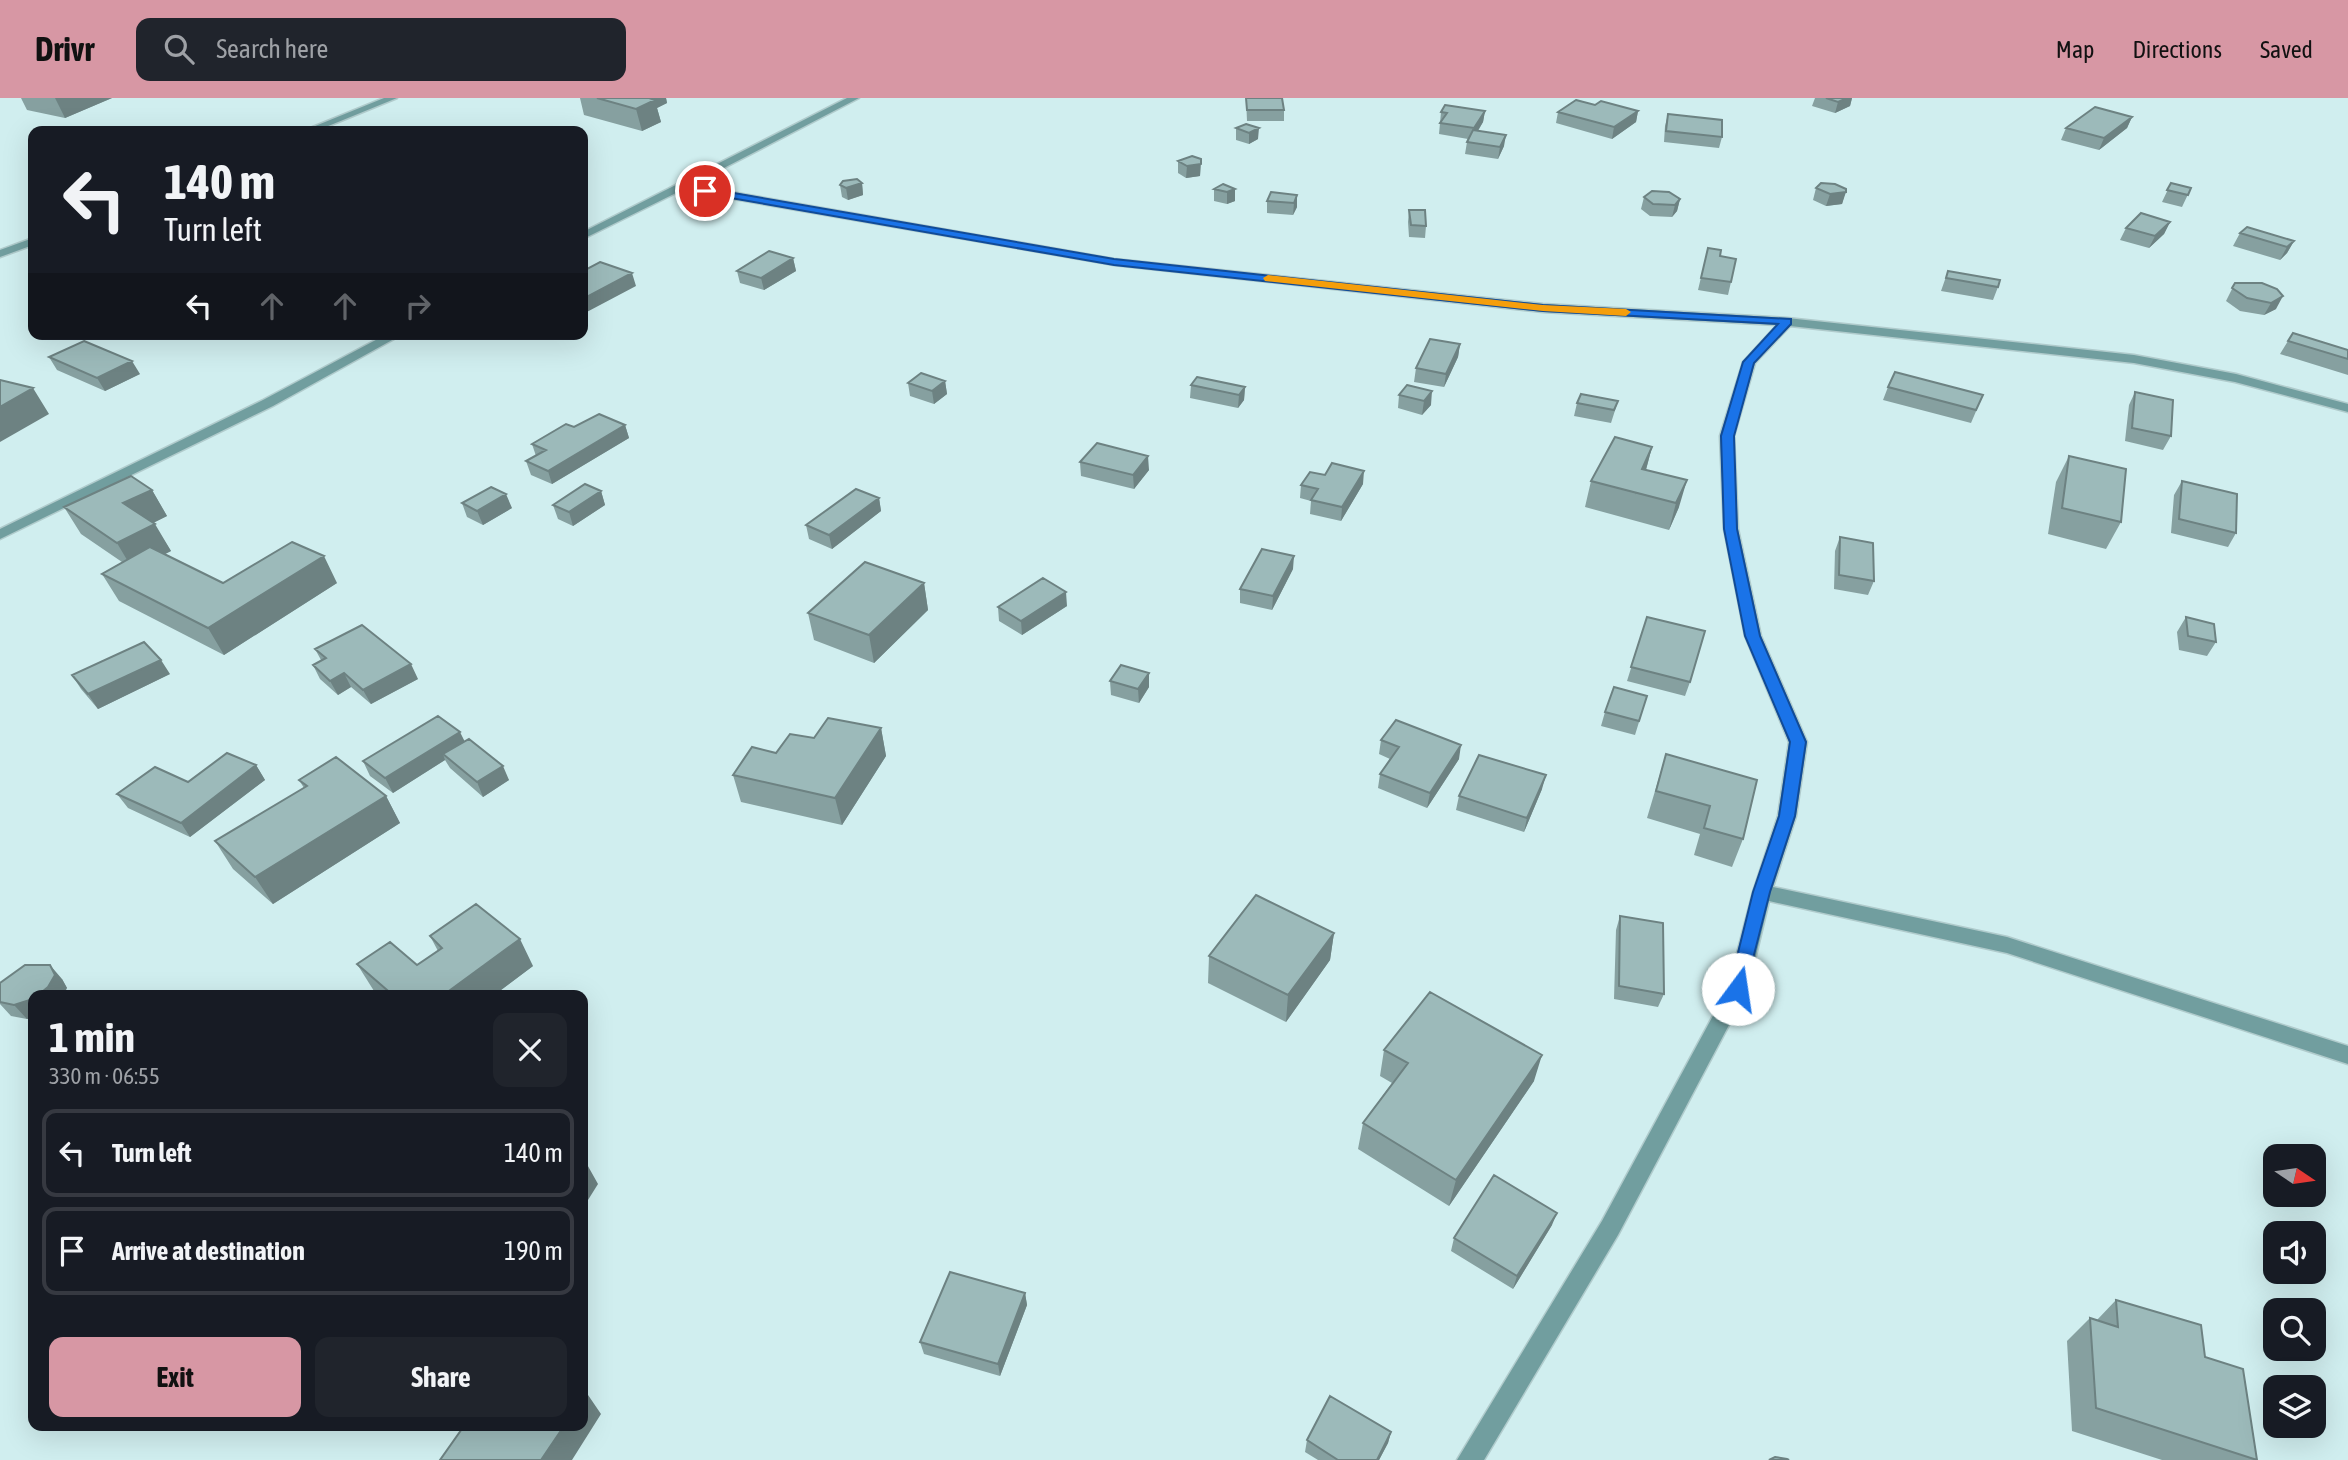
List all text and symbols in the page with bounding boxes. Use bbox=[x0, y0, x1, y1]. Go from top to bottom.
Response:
search box bbox=[136, 18, 626, 81]
text: Drivr bbox=[35, 30, 94, 68]
icon: search bbox=[160, 30, 198, 68]
text: Search here bbox=[216, 34, 328, 64]
text: Map bbox=[2056, 36, 2094, 63]
text: Directions bbox=[2132, 36, 2222, 63]
text: Saved bbox=[2260, 36, 2313, 63]
text: 140 m bbox=[164, 153, 275, 209]
icon: left bbox=[49, 154, 140, 245]
pin bbox=[675, 161, 735, 221]
icon: arrive bbox=[686, 172, 724, 210]
text: Turn left bbox=[164, 211, 262, 248]
icon: left bbox=[180, 287, 218, 325]
icon: ahead bbox=[253, 287, 291, 325]
icon: ahead bbox=[326, 287, 364, 325]
icon: right bbox=[399, 287, 437, 325]
position arrow bbox=[1701, 952, 1775, 1026]
text: 1 min bbox=[49, 1013, 135, 1061]
button: close bbox=[493, 1013, 567, 1087]
text: 330 m · 06:55 bbox=[49, 1063, 160, 1089]
icon: left bbox=[53, 1134, 91, 1172]
text: Turn left bbox=[112, 1138, 192, 1168]
text: 140 m bbox=[504, 1138, 563, 1168]
north arrow bbox=[2263, 1144, 2326, 1208]
map controls bbox=[2263, 1144, 2326, 1438]
button: sound bbox=[2263, 1221, 2326, 1284]
icon: arrive bbox=[53, 1232, 91, 1270]
text: Arrive at destination bbox=[112, 1236, 305, 1266]
text: 190 m bbox=[504, 1236, 563, 1266]
button: search bbox=[2263, 1298, 2326, 1361]
button: Exit bbox=[49, 1337, 301, 1417]
button: Share bbox=[315, 1337, 567, 1417]
button: layers bbox=[2263, 1375, 2326, 1438]

